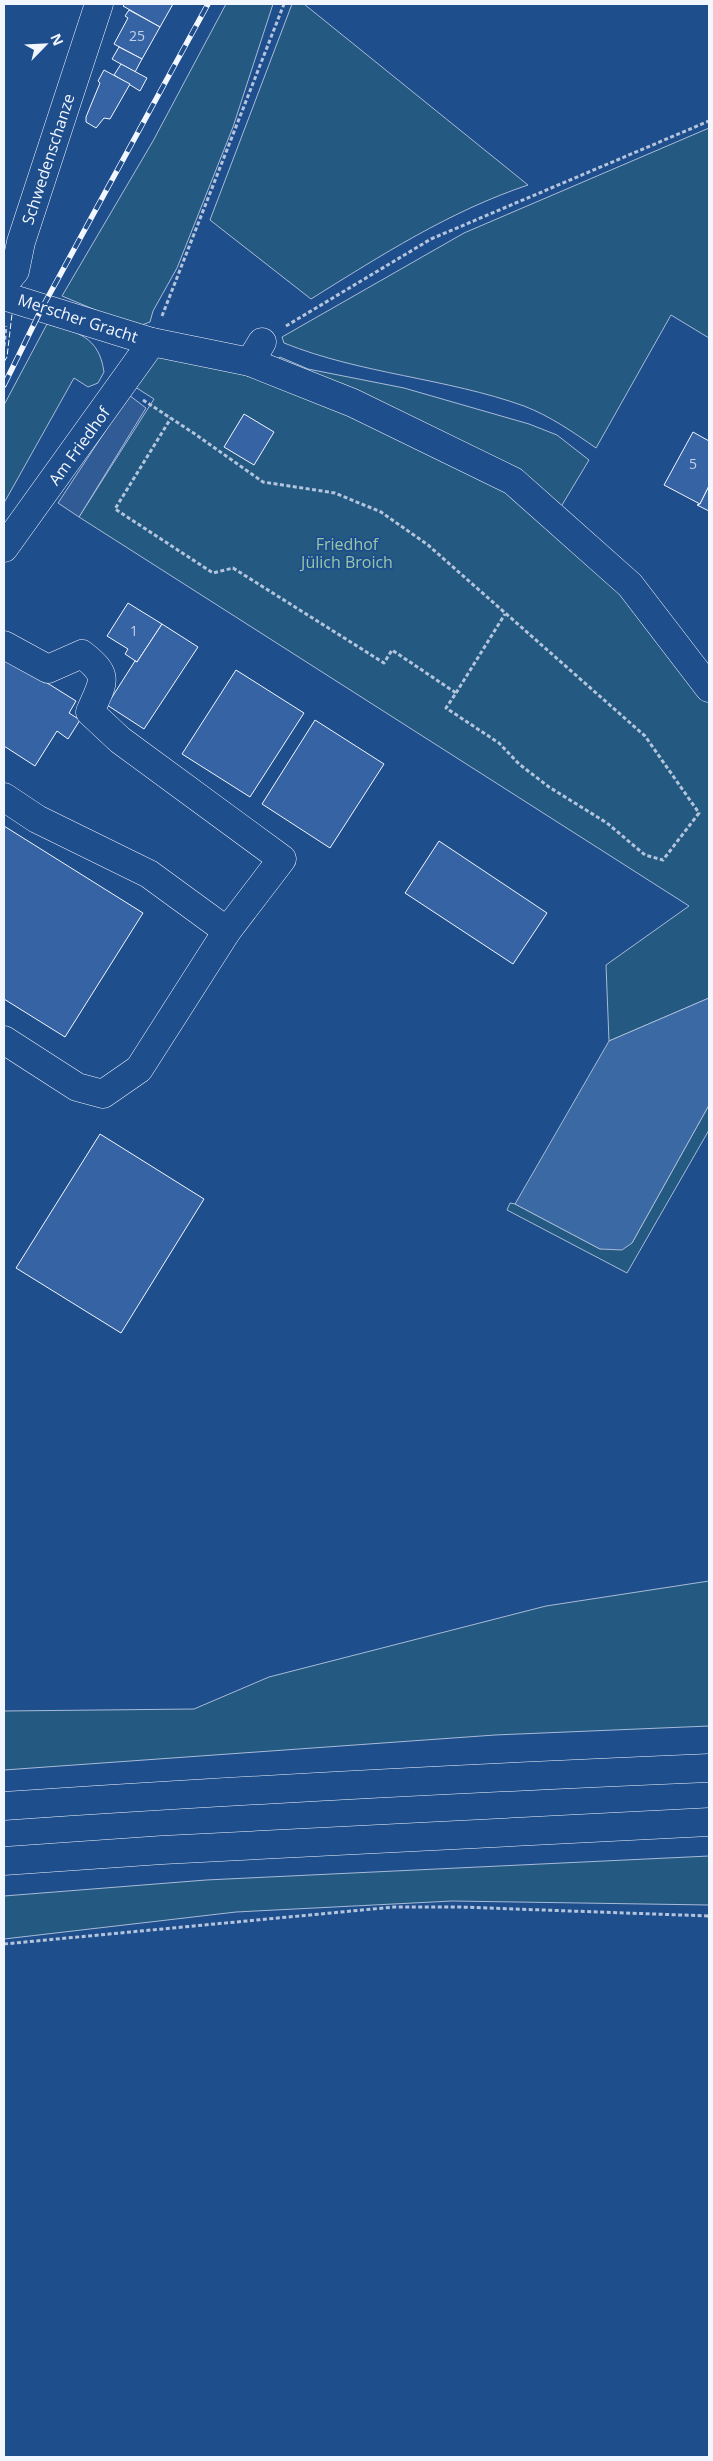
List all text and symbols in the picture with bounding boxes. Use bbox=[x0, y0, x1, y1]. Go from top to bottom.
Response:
north arrow bbox=[20, 20, 70, 70]
house number: 25 bbox=[129, 26, 145, 45]
text: N bbox=[46, 30, 68, 49]
street label: Schwedenschanze bbox=[16, 91, 80, 227]
street label: Merscher Gracht bbox=[15, 288, 141, 348]
street label: Am Friedhof bbox=[43, 401, 116, 489]
house number: 5 bbox=[689, 454, 697, 473]
park label: Friedhof Jülich Broich bbox=[299, 533, 393, 573]
house number: 1 bbox=[130, 621, 138, 640]

